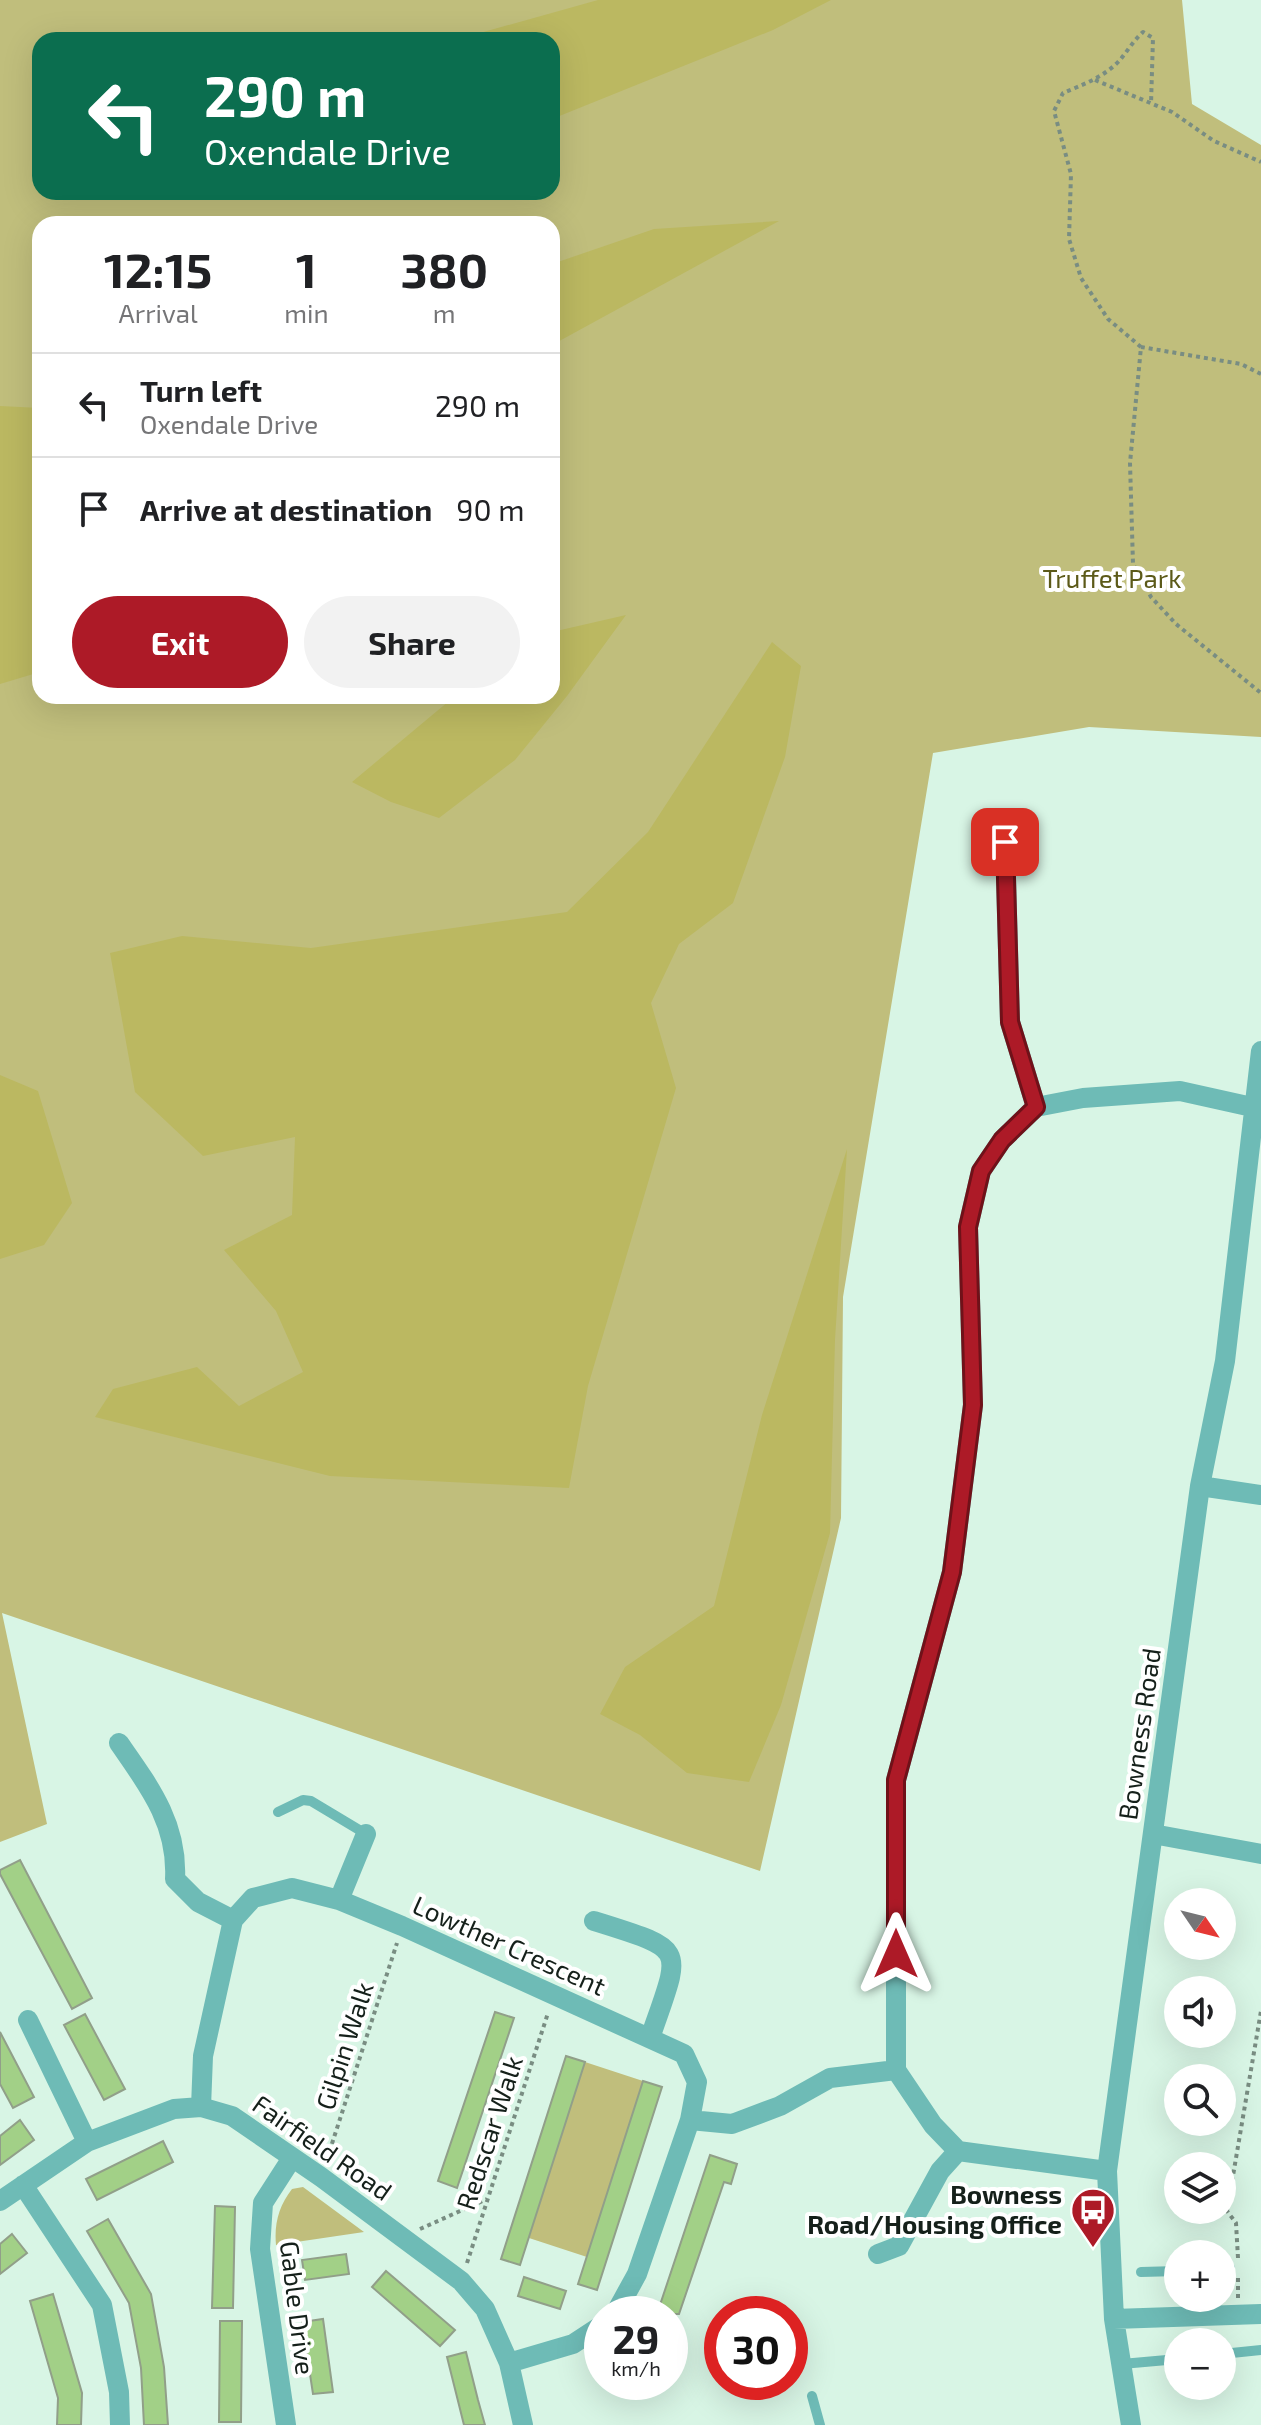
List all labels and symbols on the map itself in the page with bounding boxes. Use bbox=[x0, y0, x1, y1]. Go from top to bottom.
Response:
park label: Truffet Park bbox=[1042, 562, 1182, 593]
pin bbox=[971, 808, 1039, 876]
street label: Bowness Road bbox=[1111, 1646, 1166, 1822]
street label: Lowther Crescent bbox=[408, 1888, 611, 2001]
north arrow bbox=[1164, 1888, 1236, 1960]
position arrow bbox=[854, 1912, 938, 1996]
street label: Gilpin Walk bbox=[308, 1978, 379, 2113]
street label: Redscar Walk bbox=[449, 2052, 528, 2213]
street label: Fairfield Road bbox=[247, 2087, 398, 2206]
place label: Bowness Road/Housing Office bbox=[807, 2178, 1062, 2239]
bus stop icon: Bowness Road/Housing Office bbox=[1069, 2186, 1117, 2249]
street label: Gable Drive bbox=[275, 2239, 322, 2377]
speed limit sign: 30 bbox=[704, 2296, 808, 2400]

